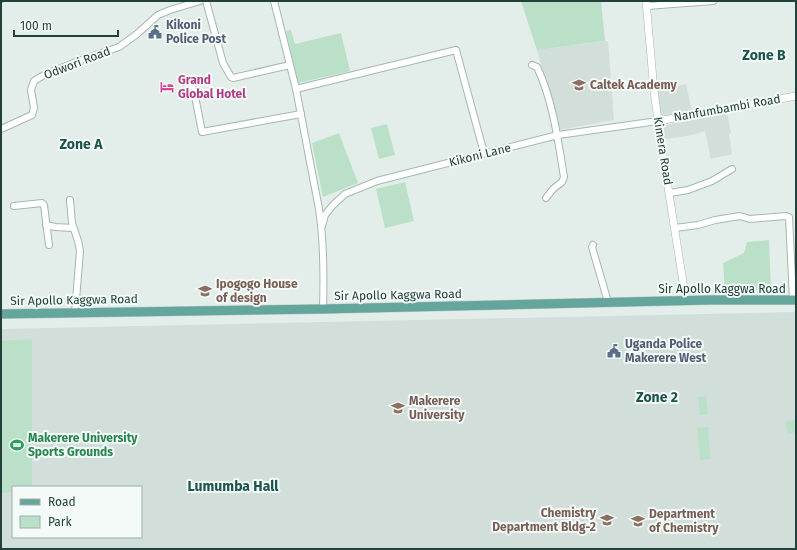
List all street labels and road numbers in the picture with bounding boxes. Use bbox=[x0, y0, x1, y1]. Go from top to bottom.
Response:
street label: Odwori Road bbox=[42, 44, 112, 82]
street label: Nanfumbambi Road bbox=[672, 92, 782, 124]
street label: Kimera Road bbox=[651, 116, 675, 186]
street label: Kikoni Lane bbox=[448, 141, 512, 169]
street label: Sir Apollo Kaggwa Road bbox=[658, 282, 786, 296]
street label: Sir Apollo Kaggwa Road bbox=[334, 287, 462, 303]
street label: Sir Apollo Kaggwa Road bbox=[10, 292, 138, 308]

